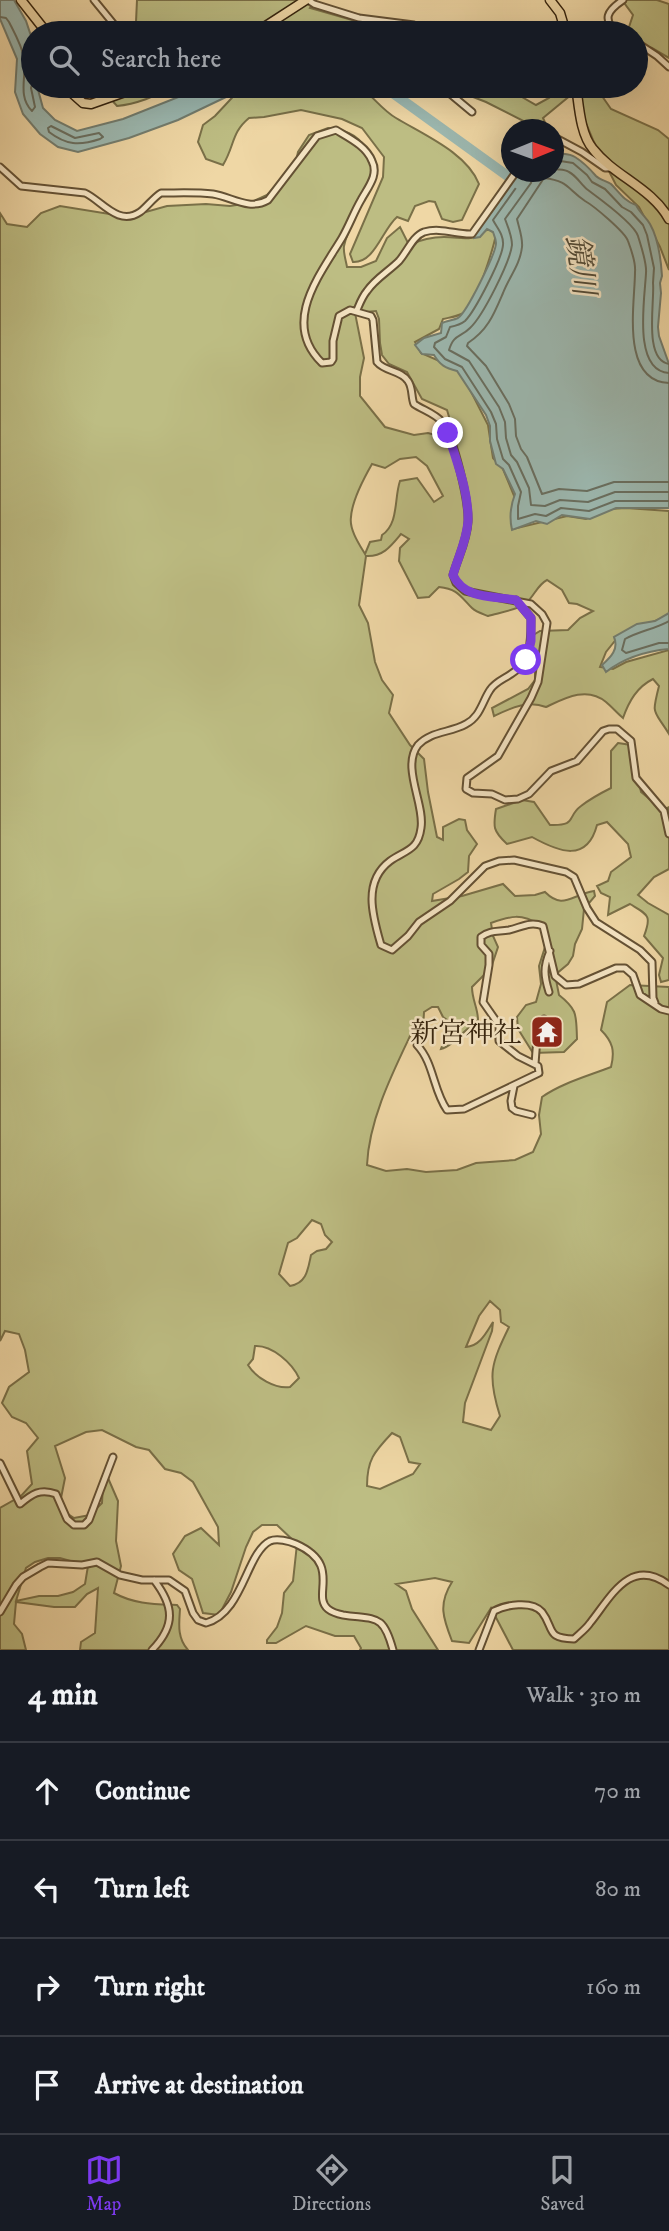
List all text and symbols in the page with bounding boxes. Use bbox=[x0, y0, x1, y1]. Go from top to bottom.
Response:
search box bbox=[21, 21, 648, 98]
icon: search bbox=[45, 41, 83, 79]
text: Search here bbox=[101, 43, 221, 76]
north arrow bbox=[501, 119, 564, 182]
water label: 鏡川 bbox=[557, 233, 602, 300]
route end bbox=[432, 417, 463, 448]
route start bbox=[510, 644, 541, 675]
temple icon: 新宮神社 bbox=[528, 1013, 566, 1051]
place label: 新宮神社 bbox=[410, 1016, 522, 1051]
text: 4 min bbox=[28, 1677, 98, 1714]
text: Walk · 310 m bbox=[526, 1681, 641, 1710]
icon: ahead bbox=[28, 1772, 66, 1810]
text: Continue bbox=[95, 1775, 190, 1808]
text: 70 m bbox=[594, 1777, 641, 1806]
icon: left bbox=[28, 1870, 66, 1908]
text: Turn left bbox=[95, 1873, 189, 1906]
text: 80 m bbox=[595, 1875, 641, 1904]
icon: right bbox=[28, 1968, 66, 2006]
text: Turn right bbox=[95, 1971, 205, 2004]
text: 160 m bbox=[586, 1973, 641, 2002]
icon: arrive bbox=[28, 2066, 66, 2104]
text: Arrive at destination bbox=[95, 2069, 304, 2102]
tab: Map bbox=[85, 2151, 123, 2216]
tab: Directions bbox=[292, 2151, 371, 2216]
tab: Saved bbox=[541, 2151, 584, 2216]

